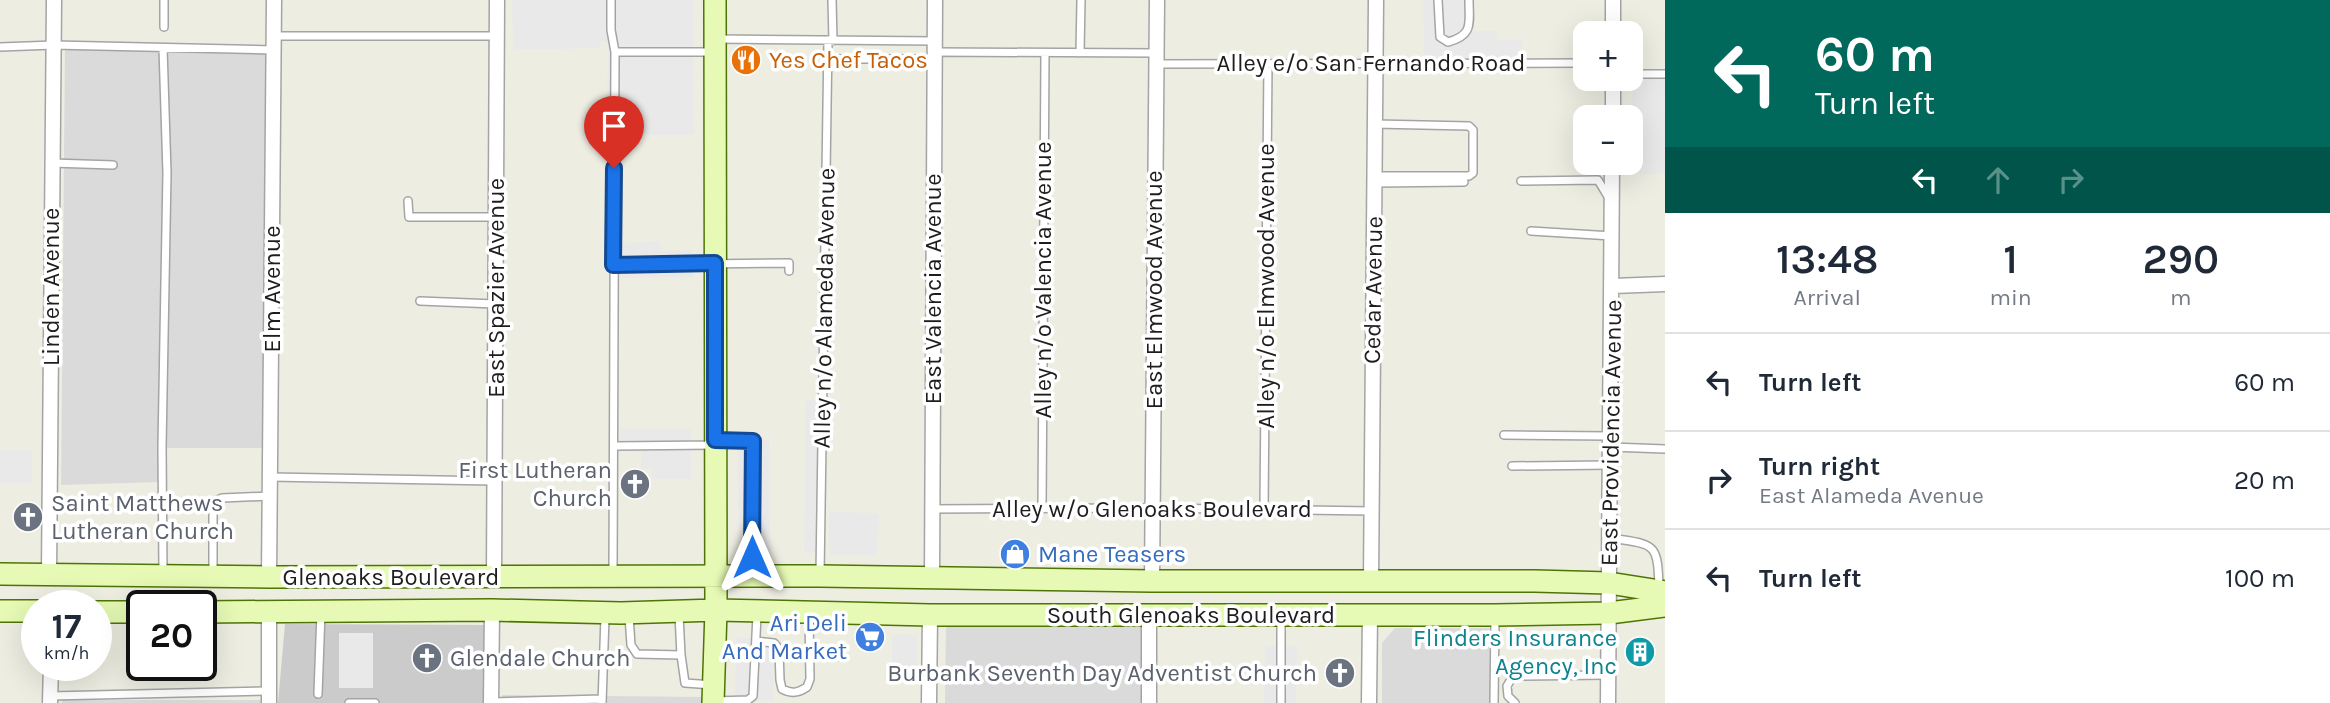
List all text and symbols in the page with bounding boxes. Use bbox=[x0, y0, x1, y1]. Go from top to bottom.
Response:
map controls bbox=[1573, 21, 1643, 175]
button: + bbox=[1573, 21, 1643, 91]
text: 60 m bbox=[1815, 26, 1935, 83]
icon: left bbox=[1700, 28, 1791, 119]
restaurant icon: Yes Chef Tacos bbox=[729, 43, 763, 77]
place label: Yes Chef Tacos bbox=[769, 46, 928, 74]
street label: Alley e/o San Fernando Road bbox=[1216, 49, 1526, 77]
text: Turn left bbox=[1815, 85, 1935, 122]
pin bbox=[584, 96, 644, 168]
button: − bbox=[1573, 105, 1643, 175]
icon: arrive bbox=[595, 107, 633, 145]
street label: Alley n/o Valencia Avenue bbox=[1029, 142, 1057, 419]
street label: Alley n/o Elmwood Avenue bbox=[1252, 143, 1280, 429]
icon: left bbox=[1906, 161, 1944, 199]
icon: ahead bbox=[1979, 161, 2017, 199]
icon: right bbox=[2052, 161, 2090, 199]
street label: Alley n/o Alameda Avenue bbox=[808, 167, 840, 449]
street label: East Elmwood Avenue bbox=[1140, 170, 1168, 410]
street label: East Valencia Avenue bbox=[919, 174, 947, 404]
street label: East Spazier Avenue bbox=[482, 178, 510, 398]
street label: Linden Avenue bbox=[37, 208, 65, 366]
street label: Cedar Avenue bbox=[1358, 216, 1388, 364]
street label: Elm Avenue bbox=[258, 225, 286, 353]
text: 13:48 bbox=[1776, 234, 1879, 284]
text: 1 bbox=[2003, 234, 2018, 284]
text: 290 bbox=[2143, 234, 2219, 284]
text: Arrival bbox=[1794, 284, 1861, 311]
text: min bbox=[1989, 284, 2032, 311]
text: m bbox=[2170, 284, 2192, 311]
street label: East Providencia Avenue bbox=[1595, 299, 1627, 567]
icon: left bbox=[1700, 363, 1738, 401]
text: Turn left bbox=[1759, 367, 1861, 398]
text: 60 m bbox=[2234, 367, 2295, 398]
text: Turn right bbox=[1759, 451, 1880, 482]
place label: First Lutheran Church bbox=[458, 456, 612, 512]
icon: right bbox=[1700, 461, 1738, 499]
text: 20 m bbox=[2234, 465, 2295, 496]
church icon: First Lutheran Church bbox=[618, 467, 652, 501]
text: East Alameda Avenue bbox=[1759, 482, 1984, 509]
place label: Saint Matthews Lutheran Church bbox=[51, 489, 234, 545]
street label: Alley w/o Glenoaks Boulevard bbox=[992, 495, 1312, 523]
church icon: Saint Matthews Lutheran Church bbox=[11, 500, 45, 534]
position arrow bbox=[715, 520, 789, 594]
shop icon: Mane Teasers bbox=[998, 537, 1032, 571]
place label: Mane Teasers bbox=[1038, 540, 1186, 568]
icon: left bbox=[1700, 559, 1738, 597]
street label: Glenoaks Boulevard bbox=[283, 563, 499, 591]
text: Turn left bbox=[1759, 563, 1861, 594]
text: 100 m bbox=[2225, 563, 2295, 594]
speed limit sign: 20 bbox=[126, 590, 217, 681]
street label: South Glenoaks Boulevard bbox=[1047, 601, 1335, 629]
text: 17 bbox=[52, 606, 81, 647]
place label: Ari Deli And Market bbox=[722, 609, 847, 665]
supermarket icon: Ari Deli And Market bbox=[853, 620, 887, 654]
place label: Flinders Insurance Agency, Inc bbox=[1413, 624, 1617, 680]
building icon: Flinders Insurance Agency, Inc bbox=[1623, 635, 1657, 669]
church icon: Glendale Church bbox=[410, 641, 444, 675]
text: km/h bbox=[44, 642, 89, 664]
place label: Glendale Church bbox=[450, 644, 630, 672]
church icon: Burbank Seventh Day Adventist Church bbox=[1323, 656, 1357, 690]
place label: Burbank Seventh Day Adventist Church bbox=[887, 659, 1317, 687]

